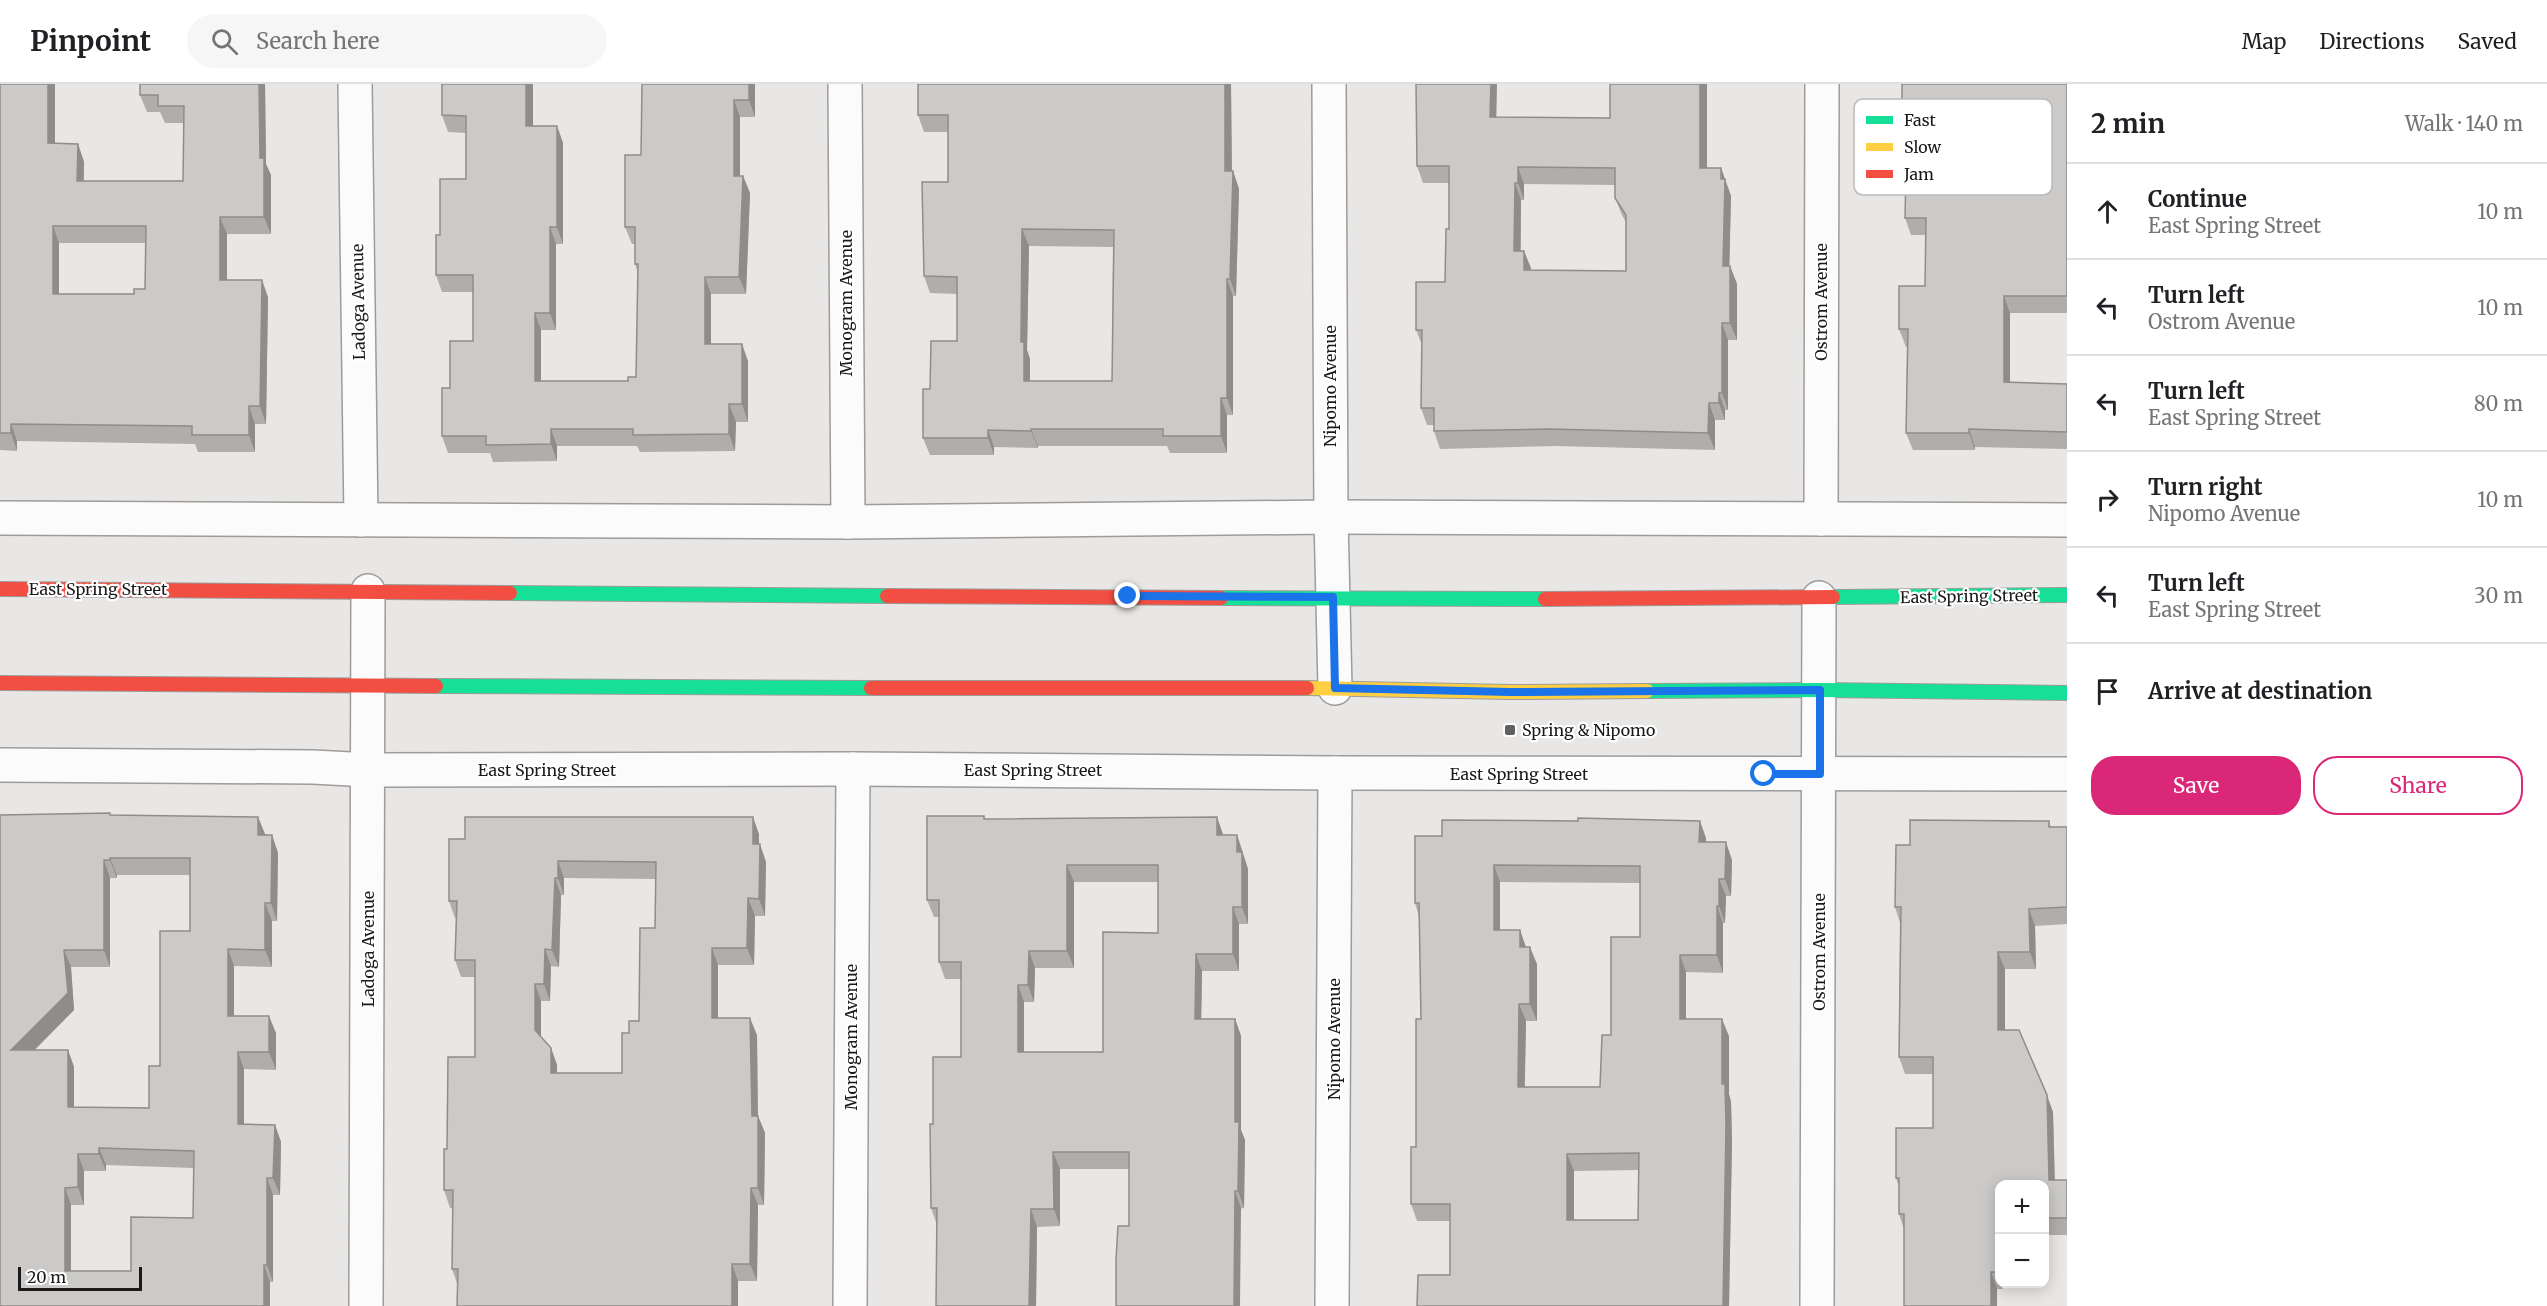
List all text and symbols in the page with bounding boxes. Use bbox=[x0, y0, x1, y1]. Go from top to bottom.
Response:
search box bbox=[187, 14, 607, 68]
text: Pinpoint bbox=[30, 23, 151, 59]
icon: search bbox=[208, 25, 241, 58]
text: Search here bbox=[256, 27, 379, 55]
text: Map bbox=[2242, 28, 2286, 55]
text: Directions bbox=[2319, 28, 2424, 55]
text: Saved bbox=[2457, 28, 2517, 55]
legend bbox=[1854, 99, 2052, 195]
text: 2 min bbox=[2091, 107, 2165, 140]
text: Fast bbox=[1904, 110, 1937, 130]
text: Walk · 140 m bbox=[2405, 111, 2523, 136]
text: Slow bbox=[1904, 137, 1942, 157]
text: Jam bbox=[1903, 164, 1934, 184]
text: Continue bbox=[2148, 185, 2247, 213]
icon: ahead bbox=[2091, 195, 2124, 228]
text: 10 m bbox=[2477, 199, 2523, 224]
text: East Spring Street bbox=[2148, 213, 2321, 238]
street label: Monogram Avenue bbox=[836, 230, 856, 376]
street label: Ostrom Avenue bbox=[1811, 243, 1831, 361]
street label: Ladoga Avenue bbox=[347, 244, 369, 360]
text: Turn left bbox=[2148, 281, 2245, 309]
icon: left bbox=[2091, 291, 2124, 324]
text: 10 m bbox=[2477, 295, 2523, 320]
text: Ostrom Avenue bbox=[2148, 309, 2295, 334]
street label: Nipomo Avenue bbox=[1320, 325, 1340, 447]
text: Turn left bbox=[2148, 377, 2245, 405]
icon: left bbox=[2091, 387, 2124, 420]
text: 80 m bbox=[2474, 391, 2523, 416]
text: East Spring Street bbox=[2148, 405, 2321, 430]
text: Turn right bbox=[2148, 473, 2262, 501]
icon: right bbox=[2091, 483, 2124, 516]
text: 10 m bbox=[2477, 487, 2523, 512]
text: Nipomo Avenue bbox=[2148, 501, 2300, 526]
text: Turn left bbox=[2148, 569, 2245, 597]
street label: East Spring Street bbox=[29, 579, 168, 599]
icon: left bbox=[2091, 579, 2124, 612]
route end bbox=[1114, 582, 1140, 608]
text: 30 m bbox=[2474, 583, 2523, 608]
street label: East Spring Street bbox=[1900, 585, 2039, 607]
text: East Spring Street bbox=[2148, 597, 2321, 622]
icon: arrive bbox=[2091, 675, 2124, 708]
text: Arrive at destination bbox=[2148, 677, 2372, 705]
place label: Spring & Nipomo bbox=[1522, 720, 1655, 740]
marker: Spring & Nipomo bbox=[1503, 723, 1517, 737]
button: Save bbox=[2091, 756, 2301, 815]
button: Share bbox=[2313, 756, 2523, 815]
street label: East Spring Street bbox=[478, 760, 617, 780]
street label: East Spring Street bbox=[964, 760, 1103, 780]
route start bbox=[1750, 760, 1776, 786]
street label: East Spring Street bbox=[1450, 764, 1589, 784]
street label: Ladoga Avenue bbox=[358, 891, 378, 1007]
street label: Ostrom Avenue bbox=[1809, 893, 1829, 1011]
street label: Monogram Avenue bbox=[841, 964, 861, 1110]
street label: Nipomo Avenue bbox=[1324, 978, 1344, 1100]
map controls bbox=[1995, 1180, 2049, 1288]
button: + bbox=[1995, 1180, 2049, 1234]
button: − bbox=[1995, 1234, 2049, 1288]
scale bar bbox=[18, 1264, 142, 1292]
text: 20 m bbox=[27, 1267, 66, 1287]

